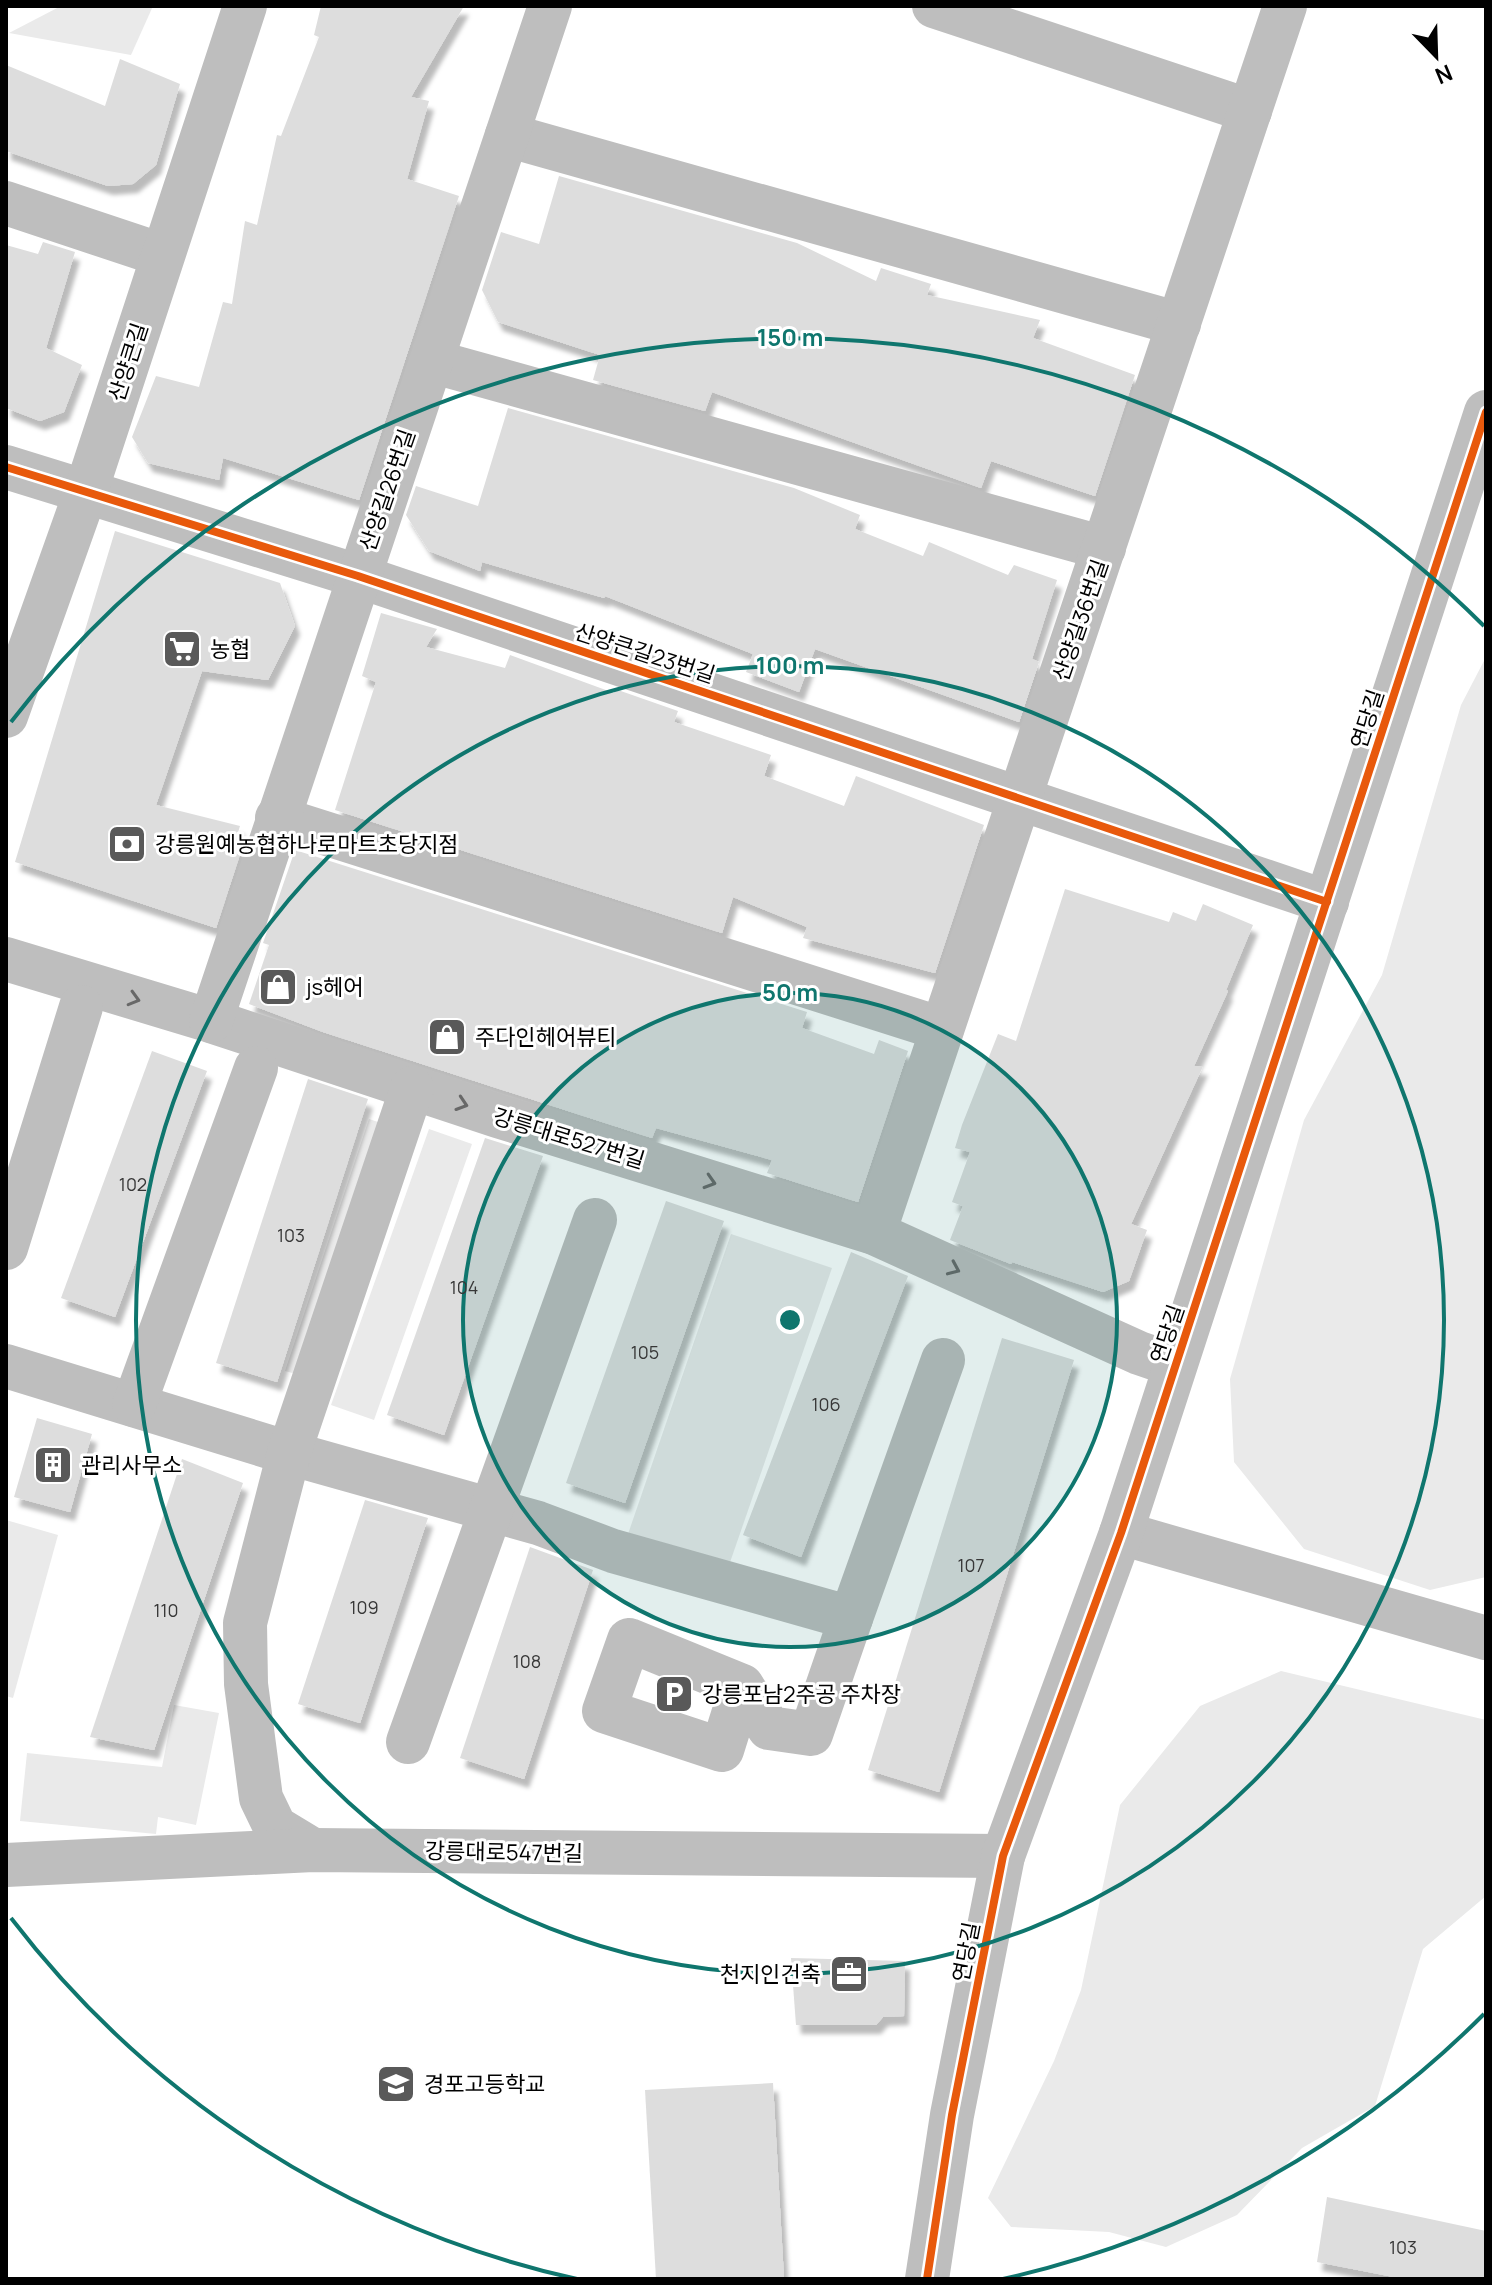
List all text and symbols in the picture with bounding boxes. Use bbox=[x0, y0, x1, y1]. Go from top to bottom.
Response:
north arrow bbox=[1396, 16, 1476, 96]
text: N bbox=[1431, 58, 1457, 91]
street label: 산양큰길 bbox=[101, 319, 155, 405]
text: 150 m bbox=[757, 320, 823, 353]
street label: 산양길26번길 bbox=[352, 425, 422, 555]
street label: 산양길36번길 bbox=[1045, 555, 1115, 685]
street label: 산양큰길23번길 bbox=[571, 616, 719, 690]
supermarket icon: 농협 bbox=[161, 628, 203, 670]
place label: 농협 bbox=[210, 634, 250, 664]
text: 100 m bbox=[756, 648, 824, 681]
street label: 연당길 bbox=[1343, 685, 1391, 753]
bank icon: 강릉원예농협하나로마트초당지점 bbox=[106, 823, 148, 865]
place label: 강릉원예농협하나로마트초당지점 bbox=[155, 829, 459, 859]
shop icon: js헤어 bbox=[257, 966, 299, 1008]
place label: js헤어 bbox=[305, 972, 364, 1002]
text: 50 m bbox=[762, 975, 818, 1008]
one-way arrow bbox=[127, 990, 141, 1006]
shop icon: 주다인헤어뷰티 bbox=[426, 1016, 468, 1058]
place label: 주다인헤어뷰티 bbox=[475, 1022, 617, 1052]
one-way arrow bbox=[454, 1095, 468, 1111]
street label: 강릉대로527번길 bbox=[489, 1101, 649, 1175]
house number: 102 bbox=[119, 1172, 147, 1196]
one-way arrow bbox=[702, 1173, 716, 1189]
house number: 103 bbox=[277, 1223, 305, 1247]
one-way arrow bbox=[946, 1259, 960, 1275]
house number: 104 bbox=[450, 1275, 478, 1299]
street label: 연당길 bbox=[1143, 1300, 1191, 1368]
centre of rings bbox=[776, 1306, 804, 1334]
house number: 105 bbox=[631, 1340, 659, 1364]
house number: 106 bbox=[811, 1392, 841, 1416]
building icon: 관리사무소 bbox=[32, 1444, 74, 1486]
place label: 관리사무소 bbox=[81, 1450, 182, 1480]
house number: 107 bbox=[957, 1553, 985, 1577]
house number: 109 bbox=[349, 1595, 379, 1619]
house number: 110 bbox=[153, 1598, 179, 1622]
house number: 108 bbox=[513, 1649, 541, 1673]
parking icon: 강릉포남2주공 주차장 bbox=[653, 1673, 695, 1715]
place label: 강릉포남2주공 주차장 bbox=[702, 1679, 901, 1709]
street label: 강릉대로547번길 bbox=[425, 1836, 583, 1868]
street label: 연당길 bbox=[945, 1919, 987, 1985]
office icon: 천지인건축 bbox=[828, 1953, 870, 1995]
place label: 천지인건축 bbox=[720, 1959, 821, 1989]
school or university icon: 경포고등학교 bbox=[375, 2063, 417, 2105]
place label: 경포고등학교 bbox=[424, 2069, 545, 2099]
house number: 103 bbox=[1389, 2235, 1417, 2259]

